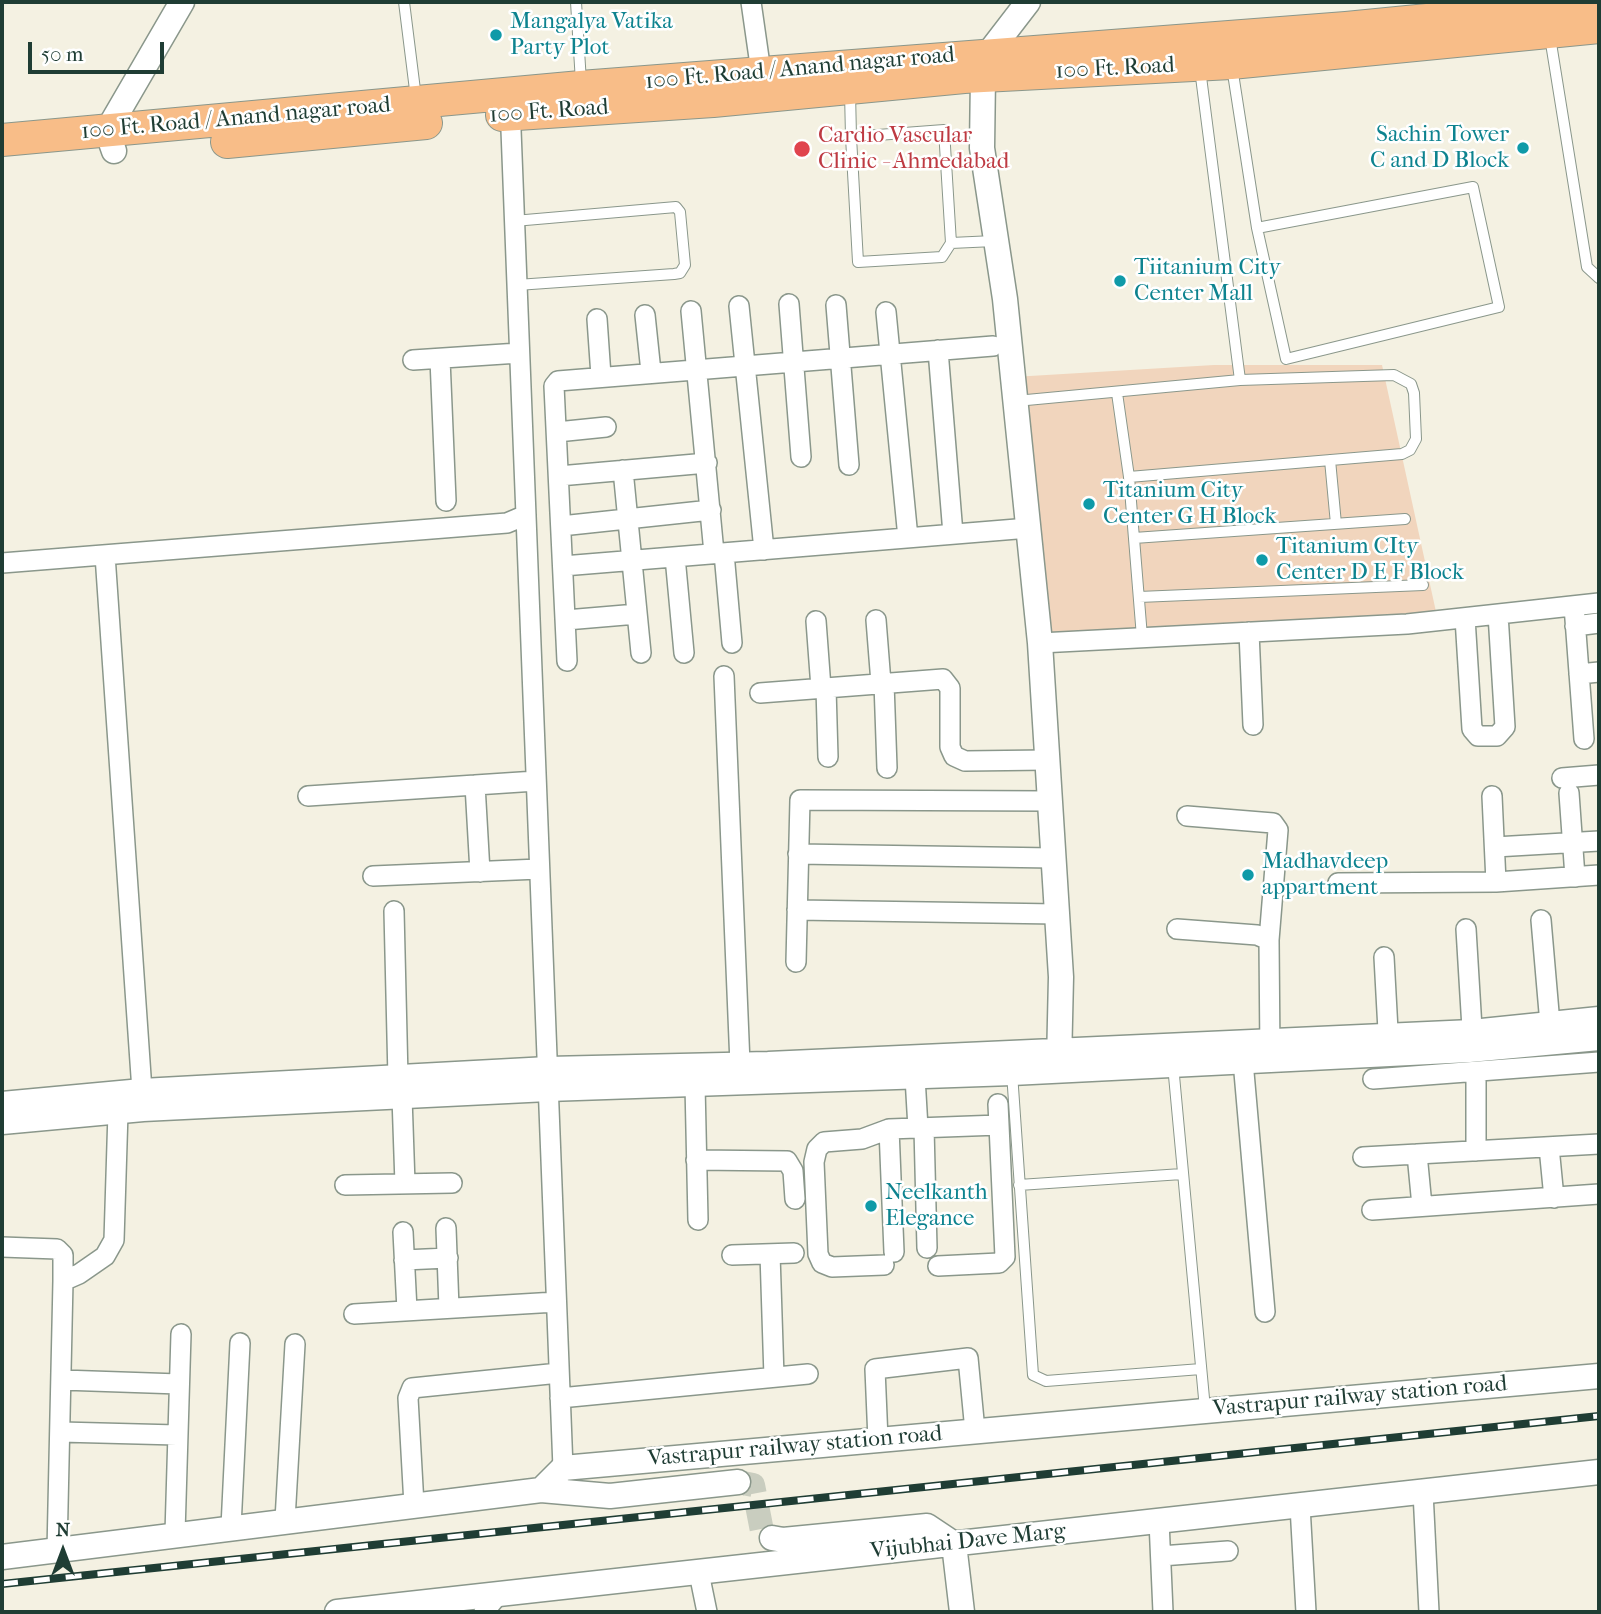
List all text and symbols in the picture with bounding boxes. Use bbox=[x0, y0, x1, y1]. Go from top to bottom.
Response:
place label: Mangalya Vatika Party Plot bbox=[510, 8, 673, 62]
marker: Mangalya Vatika Party Plot bbox=[488, 27, 504, 43]
scale bar bbox=[32, 28, 168, 72]
text: 50 m bbox=[41, 42, 84, 66]
street label: 100 Ft. Road / Anand nagar road bbox=[644, 42, 956, 96]
street label: 100 Ft. Road bbox=[1055, 52, 1175, 86]
street label: 100 Ft. Road / Anand nagar road bbox=[80, 92, 392, 146]
street label: 100 Ft. Road bbox=[488, 94, 610, 130]
place label: Sachin Tower C and D Block bbox=[1370, 121, 1509, 175]
place label: Cardio Vascular Clinic - Ahmedabad bbox=[818, 122, 1009, 176]
marker: Cardio Vascular Clinic - Ahmedabad bbox=[792, 139, 812, 159]
marker: Sachin Tower C and D Block bbox=[1515, 140, 1531, 156]
place label: Tiitanium City Center Mall bbox=[1134, 254, 1281, 308]
marker: Tiitanium City Center Mall bbox=[1112, 273, 1128, 289]
place label: Titanium City Center G H Block bbox=[1103, 477, 1276, 531]
marker: Titanium City Center G H Block bbox=[1081, 496, 1097, 512]
place label: Titanium CIty Center D E F Block bbox=[1276, 533, 1464, 587]
marker: Titanium CIty Center D E F Block bbox=[1254, 552, 1270, 568]
place label: Madhavdeep appartment bbox=[1262, 848, 1388, 902]
marker: Madhavdeep appartment bbox=[1240, 867, 1256, 883]
place label: Neelkanth Elegance bbox=[885, 1179, 988, 1233]
marker: Neelkanth Elegance bbox=[863, 1198, 879, 1214]
street label: Vastrapur railway station road bbox=[1212, 1370, 1508, 1424]
street label: Vastrapur railway station road bbox=[647, 1420, 943, 1474]
north arrow bbox=[28, 1516, 98, 1586]
street label: Vijubhai Dave Marg bbox=[869, 1518, 1067, 1566]
text: N bbox=[56, 1519, 70, 1541]

